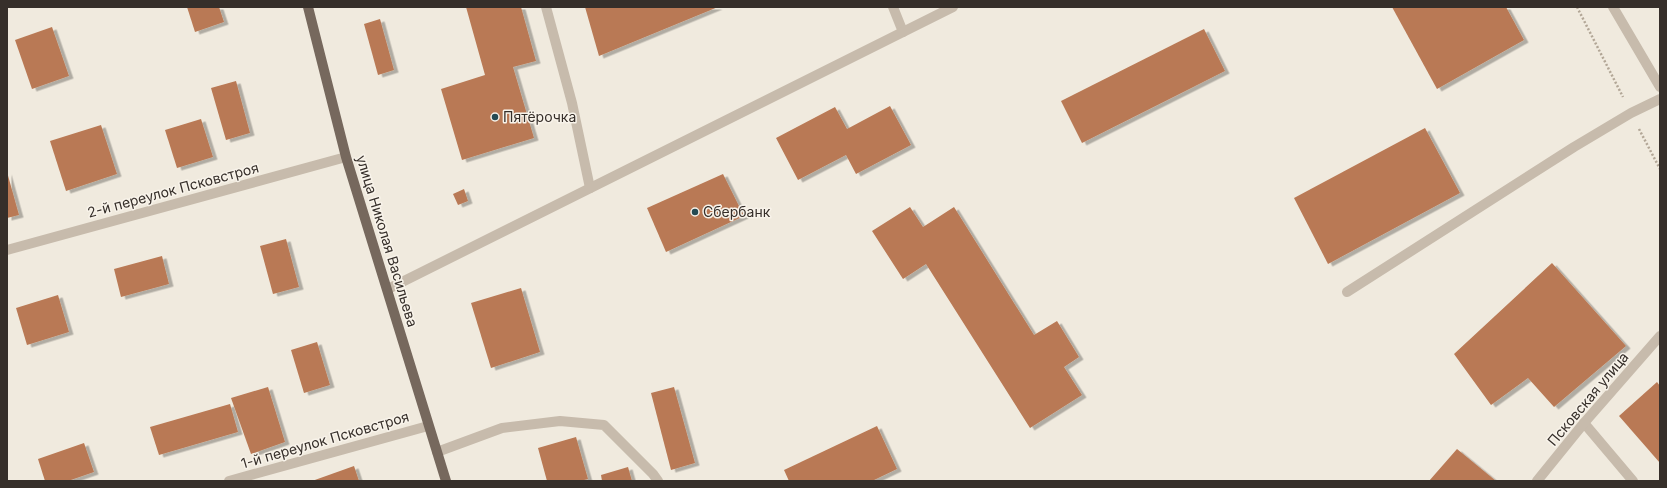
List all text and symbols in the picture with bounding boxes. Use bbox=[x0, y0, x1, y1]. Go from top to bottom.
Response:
place label: Пятёрочка bbox=[503, 108, 576, 125]
marker: Пятёрочка bbox=[490, 112, 500, 122]
street label: улица Николая Васильева bbox=[353, 153, 422, 329]
street label: 2-й переулок Псковстроя bbox=[85, 158, 260, 221]
place label: Сбербанк bbox=[703, 203, 771, 220]
marker: Сбербанк bbox=[690, 207, 700, 217]
street label: Псковская улица bbox=[1544, 348, 1632, 449]
street label: 1-й переулок Псковстроя bbox=[239, 407, 411, 472]

